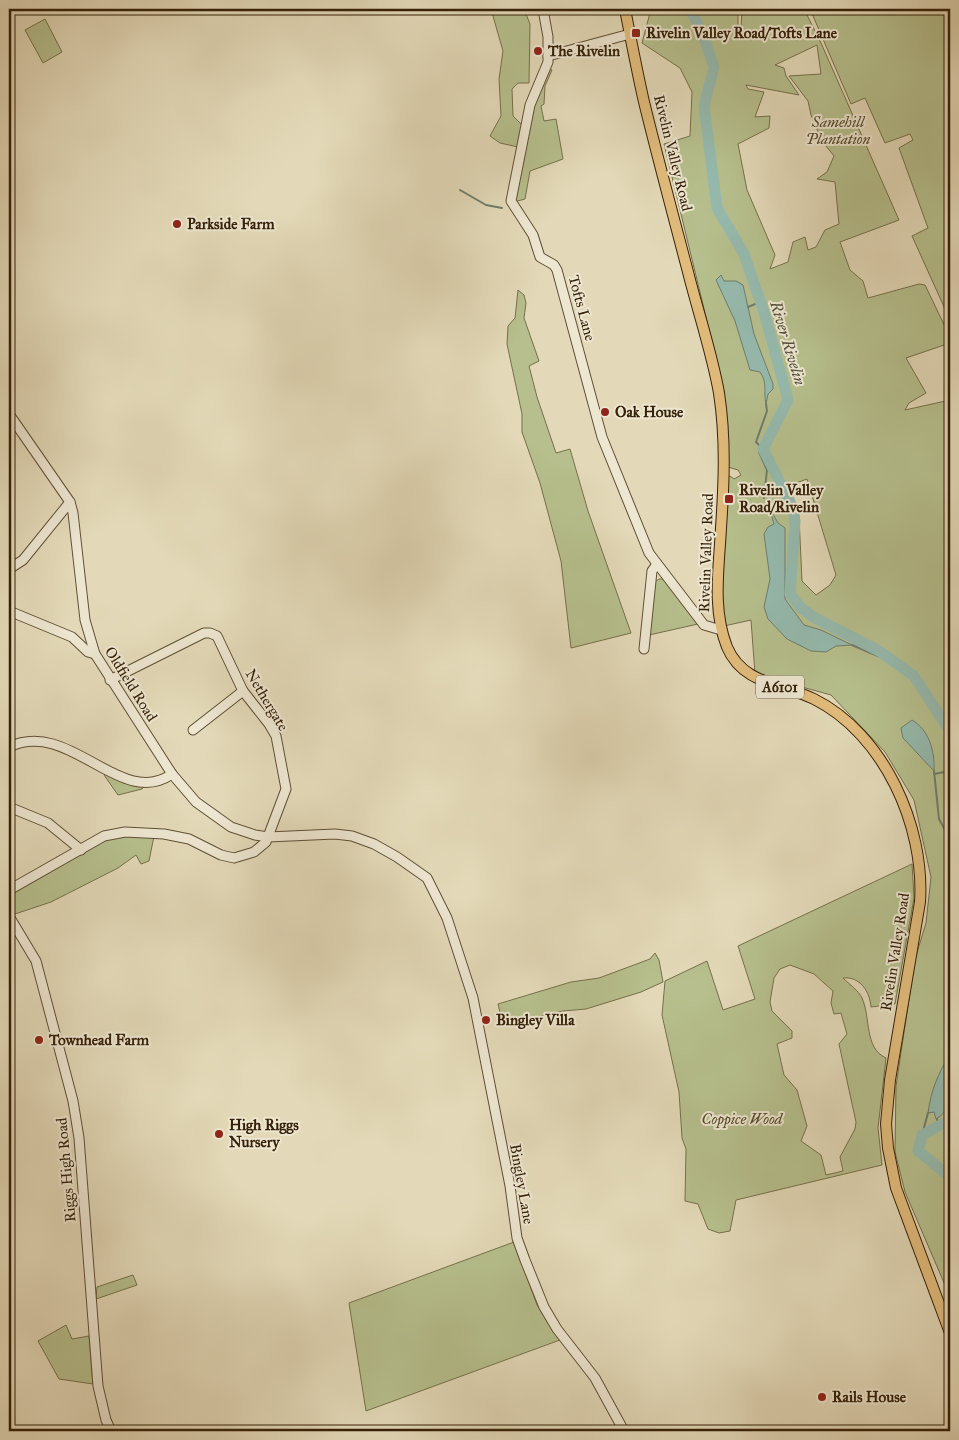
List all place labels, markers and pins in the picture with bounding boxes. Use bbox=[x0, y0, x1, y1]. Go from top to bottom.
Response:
place label: Rivelin Valley Road/Tofts Lane bbox=[646, 24, 838, 43]
marker: Rivelin Valley Road/Tofts Lane bbox=[630, 27, 642, 39]
place label: The Rivelin bbox=[547, 42, 621, 60]
marker: The Rivelin bbox=[532, 45, 544, 57]
place label: Parkside Farm bbox=[187, 215, 275, 233]
marker: Parkside Farm bbox=[171, 218, 183, 230]
place label: Oak House bbox=[615, 403, 684, 421]
marker: Oak House bbox=[599, 406, 611, 418]
place label: Rivelin Valley Road/Rivelin bbox=[739, 481, 824, 516]
marker: Rivelin Valley Road/Rivelin bbox=[723, 493, 735, 505]
place label: Bingley Villa bbox=[496, 1011, 575, 1030]
marker: Bingley Villa bbox=[480, 1014, 492, 1026]
place label: Townhead Farm bbox=[48, 1031, 150, 1049]
marker: Townhead Farm bbox=[33, 1034, 45, 1046]
place label: High Riggs Nursery bbox=[229, 1116, 299, 1152]
marker: High Riggs Nursery bbox=[213, 1128, 225, 1140]
place label: Rails House bbox=[832, 1388, 907, 1406]
marker: Rails House bbox=[816, 1391, 828, 1403]

